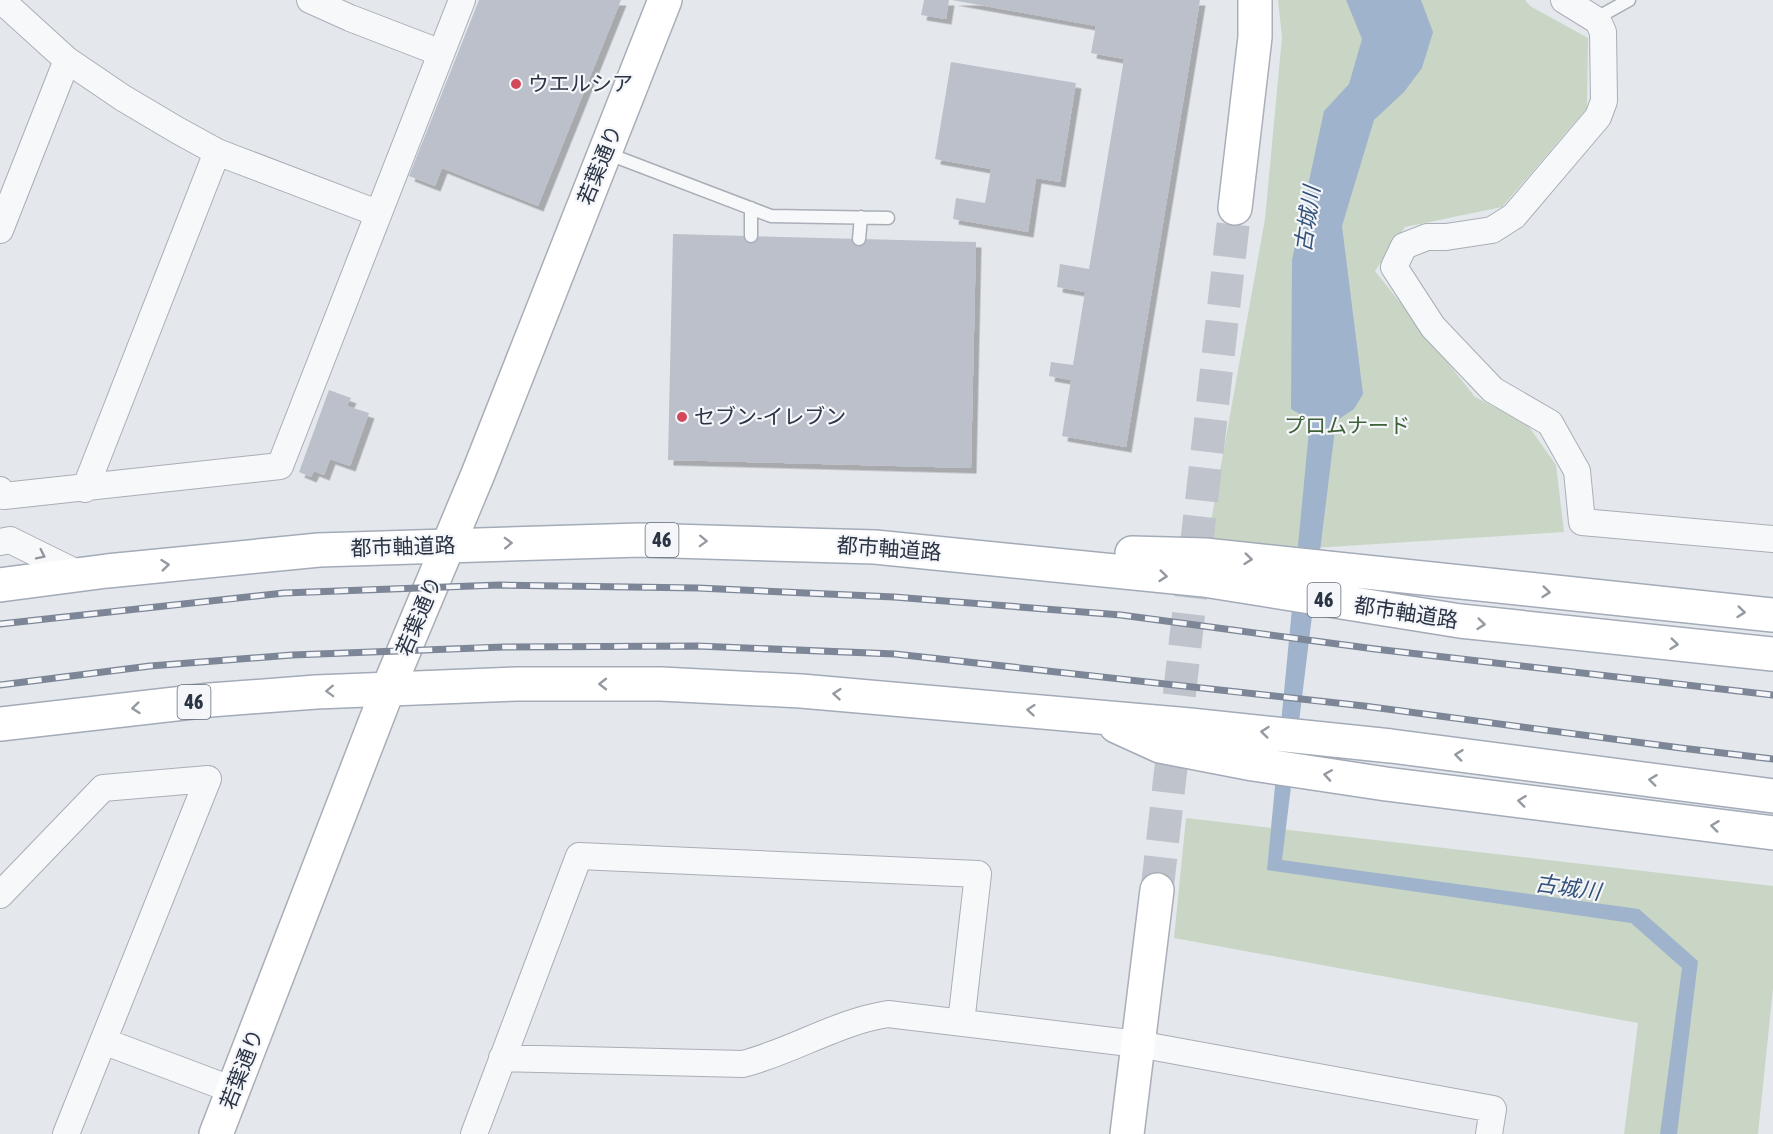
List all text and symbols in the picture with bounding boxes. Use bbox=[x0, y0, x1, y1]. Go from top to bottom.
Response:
place label: ウエルシア bbox=[528, 71, 633, 95]
marker: ウエルシア bbox=[509, 77, 523, 91]
street label: 若葉通り bbox=[572, 121, 626, 208]
water label: 古城川 bbox=[1290, 183, 1325, 253]
place label: セブン-イレブン bbox=[694, 404, 846, 428]
marker: セブン-イレブン bbox=[675, 410, 689, 424]
park label: プロムナード bbox=[1284, 413, 1410, 437]
road number: 46 bbox=[646, 523, 678, 557]
street label: 都市軸道路 bbox=[350, 532, 456, 560]
street label: 都市軸道路 bbox=[836, 532, 942, 564]
one-way arrow bbox=[698, 535, 707, 548]
one-way arrow bbox=[503, 537, 512, 549]
one-way arrow bbox=[34, 548, 45, 560]
one-way arrow bbox=[1244, 552, 1253, 565]
one-way arrow bbox=[161, 559, 170, 572]
one-way arrow bbox=[1159, 569, 1168, 582]
street label: 若葉通り bbox=[391, 572, 446, 659]
road number: 46 bbox=[1308, 583, 1340, 617]
one-way arrow bbox=[1542, 585, 1551, 598]
street label: 都市軸道路 bbox=[1352, 592, 1460, 632]
one-way arrow bbox=[1736, 605, 1745, 618]
one-way arrow bbox=[1476, 617, 1485, 629]
one-way arrow bbox=[1670, 637, 1679, 650]
one-way arrow bbox=[598, 678, 607, 690]
road number: 46 bbox=[178, 685, 210, 719]
one-way arrow bbox=[325, 685, 334, 698]
one-way arrow bbox=[832, 688, 841, 701]
one-way arrow bbox=[131, 701, 140, 714]
one-way arrow bbox=[1027, 704, 1036, 717]
one-way arrow bbox=[1261, 727, 1270, 739]
one-way arrow bbox=[1455, 749, 1464, 761]
one-way arrow bbox=[1324, 770, 1333, 782]
one-way arrow bbox=[1648, 774, 1657, 787]
one-way arrow bbox=[1517, 796, 1526, 808]
one-way arrow bbox=[1710, 820, 1720, 833]
water label: 古城川 bbox=[1534, 870, 1604, 905]
street label: 若葉通り bbox=[215, 1025, 267, 1112]

